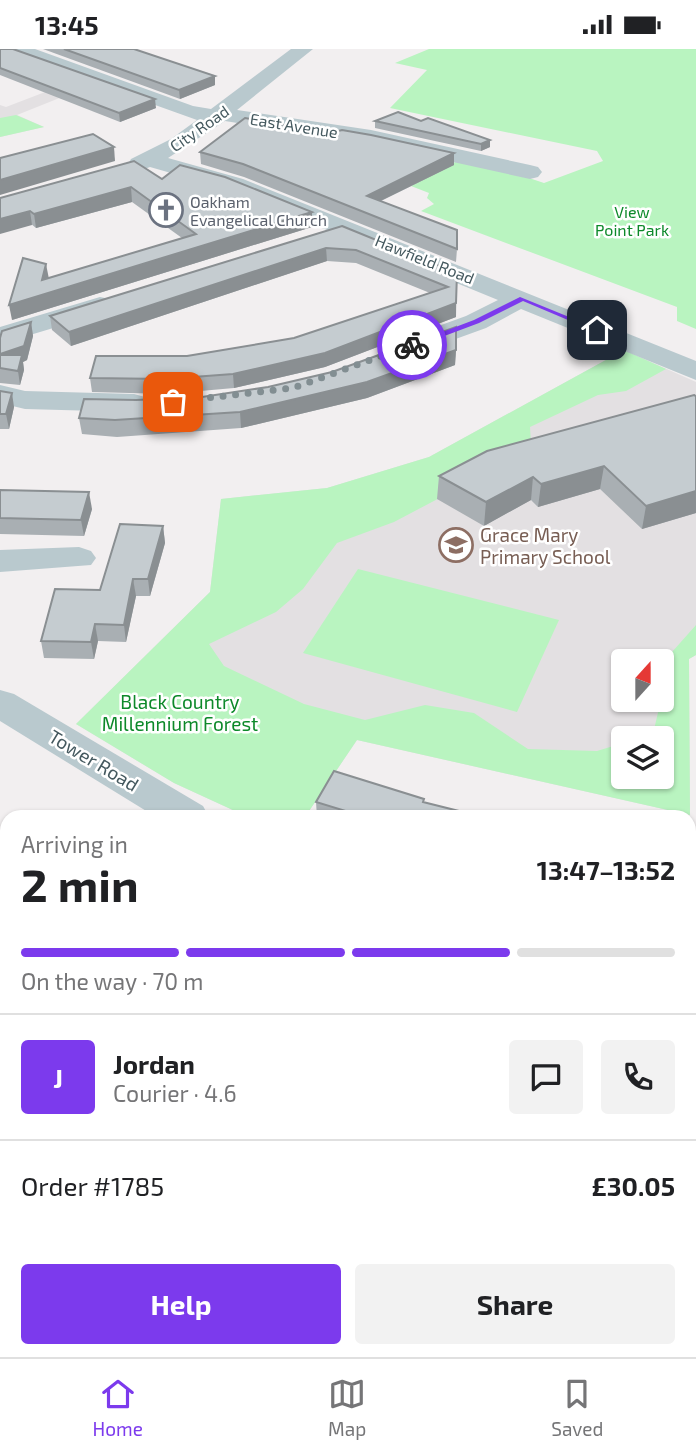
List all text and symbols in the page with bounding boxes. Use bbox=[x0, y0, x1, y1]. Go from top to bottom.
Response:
text: 13:45 bbox=[35, 9, 99, 40]
street label: City Road bbox=[166, 101, 232, 155]
street label: East Avenue bbox=[249, 109, 339, 141]
church icon: Oakham Evangelical Church bbox=[147, 191, 185, 229]
place label: Oakham Evangelical Church bbox=[190, 192, 327, 229]
park label: View Point Park bbox=[595, 202, 669, 239]
street label: Hawfield Road bbox=[373, 230, 477, 288]
pin bbox=[567, 300, 627, 360]
courier bbox=[377, 310, 447, 380]
icon: home bbox=[578, 311, 616, 349]
icon: bike bbox=[393, 326, 431, 364]
pin bbox=[143, 372, 203, 432]
icon: bag bbox=[154, 383, 192, 421]
place label: Grace Mary Primary School bbox=[480, 523, 611, 568]
school or university icon: Grace Mary Primary School bbox=[437, 526, 475, 564]
north arrow bbox=[611, 649, 674, 712]
map controls bbox=[611, 649, 674, 789]
park label: Black Country Millennium Forest bbox=[102, 690, 258, 735]
street label: Tower Road bbox=[45, 724, 143, 796]
button: layers bbox=[611, 726, 674, 789]
text: Arriving in bbox=[21, 830, 128, 858]
text: 13:47–13:52 bbox=[537, 854, 675, 885]
text: 2 min bbox=[21, 856, 139, 911]
text: On the way · 70 m bbox=[21, 967, 203, 995]
button: chat bbox=[509, 1040, 583, 1114]
button: phone bbox=[601, 1040, 675, 1114]
text: Jordan bbox=[113, 1048, 195, 1079]
text: J bbox=[53, 1062, 63, 1093]
text: Courier · 4.6 bbox=[113, 1079, 237, 1107]
text: Order #1785 bbox=[21, 1170, 164, 1201]
text: £30.05 bbox=[592, 1170, 675, 1201]
button: Help bbox=[21, 1264, 341, 1344]
button: Share bbox=[355, 1264, 675, 1344]
tab: Home bbox=[93, 1375, 143, 1440]
tab: Map bbox=[328, 1375, 366, 1440]
tab: Saved bbox=[551, 1375, 603, 1440]

